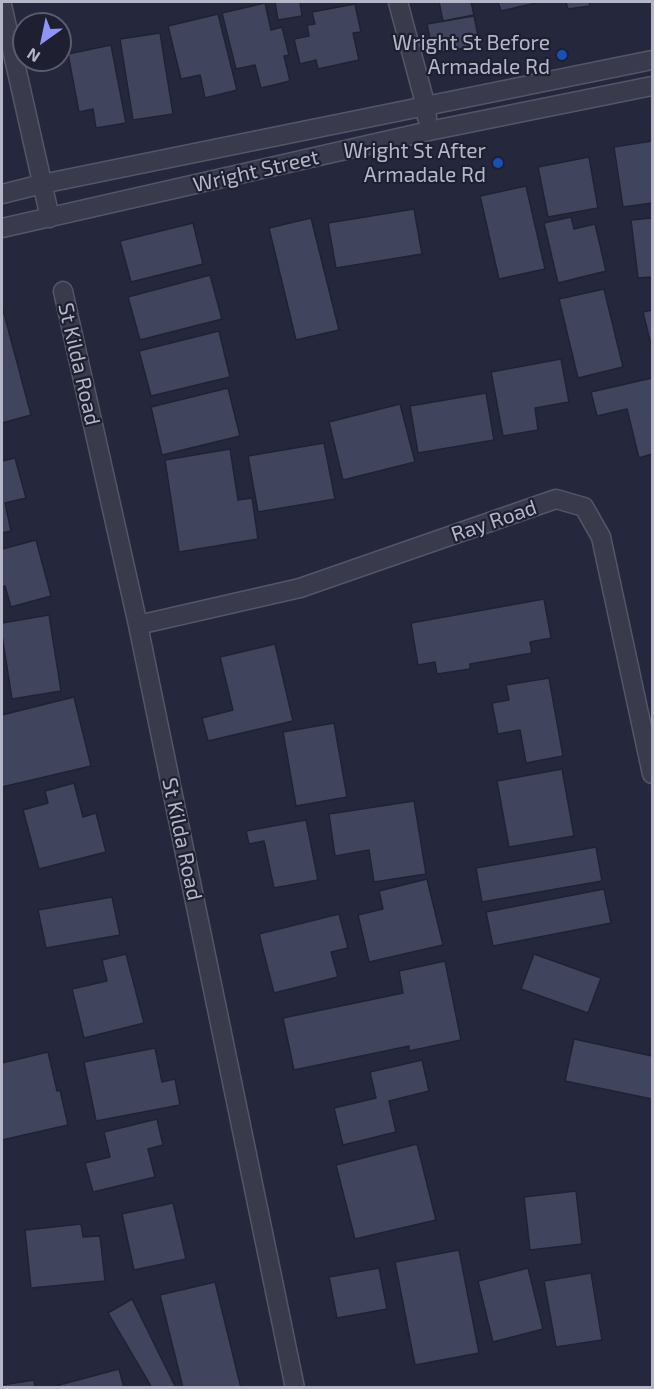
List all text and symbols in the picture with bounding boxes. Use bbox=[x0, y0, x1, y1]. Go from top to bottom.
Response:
north arrow bbox=[12, 12, 72, 72]
place label: Wright St Before Armadale Rd bbox=[392, 30, 550, 80]
text: N bbox=[23, 45, 43, 67]
marker: Wright St Before Armadale Rd bbox=[555, 48, 569, 62]
place label: Wright St After Armadale Rd bbox=[343, 138, 486, 188]
street label: Wright Street bbox=[191, 144, 321, 198]
marker: Wright St After Armadale Rd bbox=[491, 156, 505, 170]
street label: St Kilda Road bbox=[53, 300, 105, 428]
street label: Ray Road bbox=[448, 495, 540, 547]
street label: St Kilda Road bbox=[157, 775, 207, 903]

